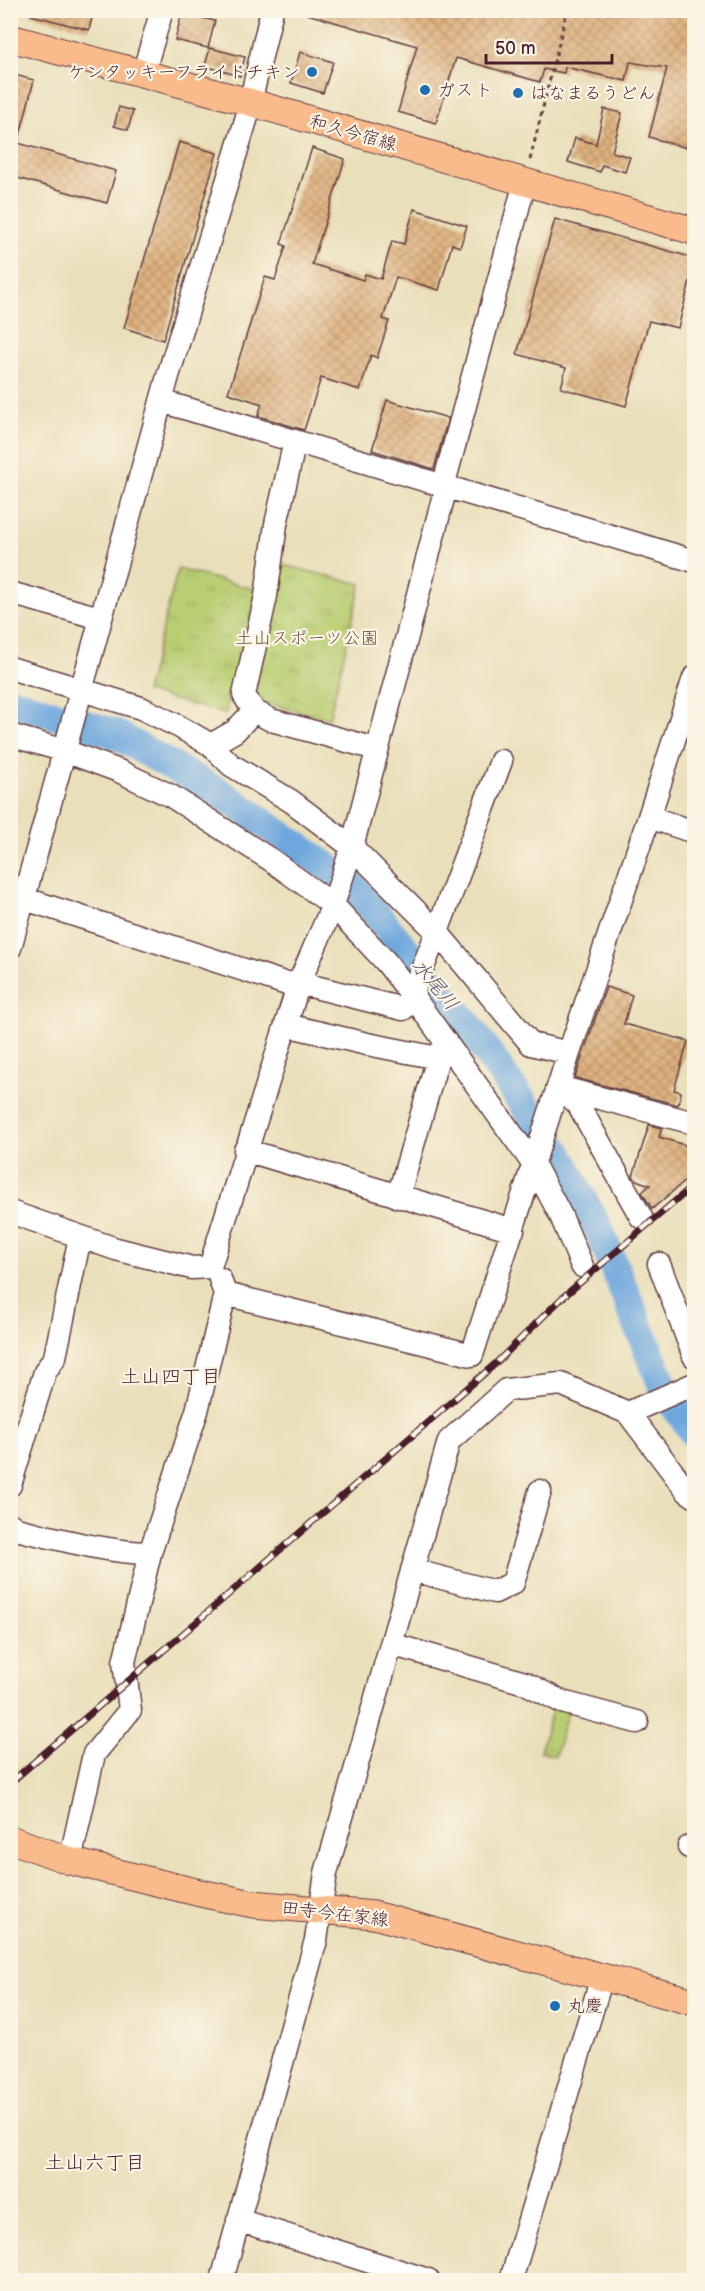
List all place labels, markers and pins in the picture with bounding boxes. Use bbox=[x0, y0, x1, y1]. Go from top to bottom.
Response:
place label: ケンタッキーフライドチキン bbox=[68, 62, 300, 83]
marker: ケンタッキーフライドチキン bbox=[305, 65, 319, 79]
place label: ガスト bbox=[437, 80, 493, 101]
marker: ガスト bbox=[418, 83, 432, 97]
place label: はなまるうどん bbox=[530, 83, 656, 104]
marker: はなまるうどん bbox=[511, 86, 525, 100]
place label: 丸慶 bbox=[567, 1996, 603, 2017]
marker: 丸慶 bbox=[548, 1999, 562, 2013]

